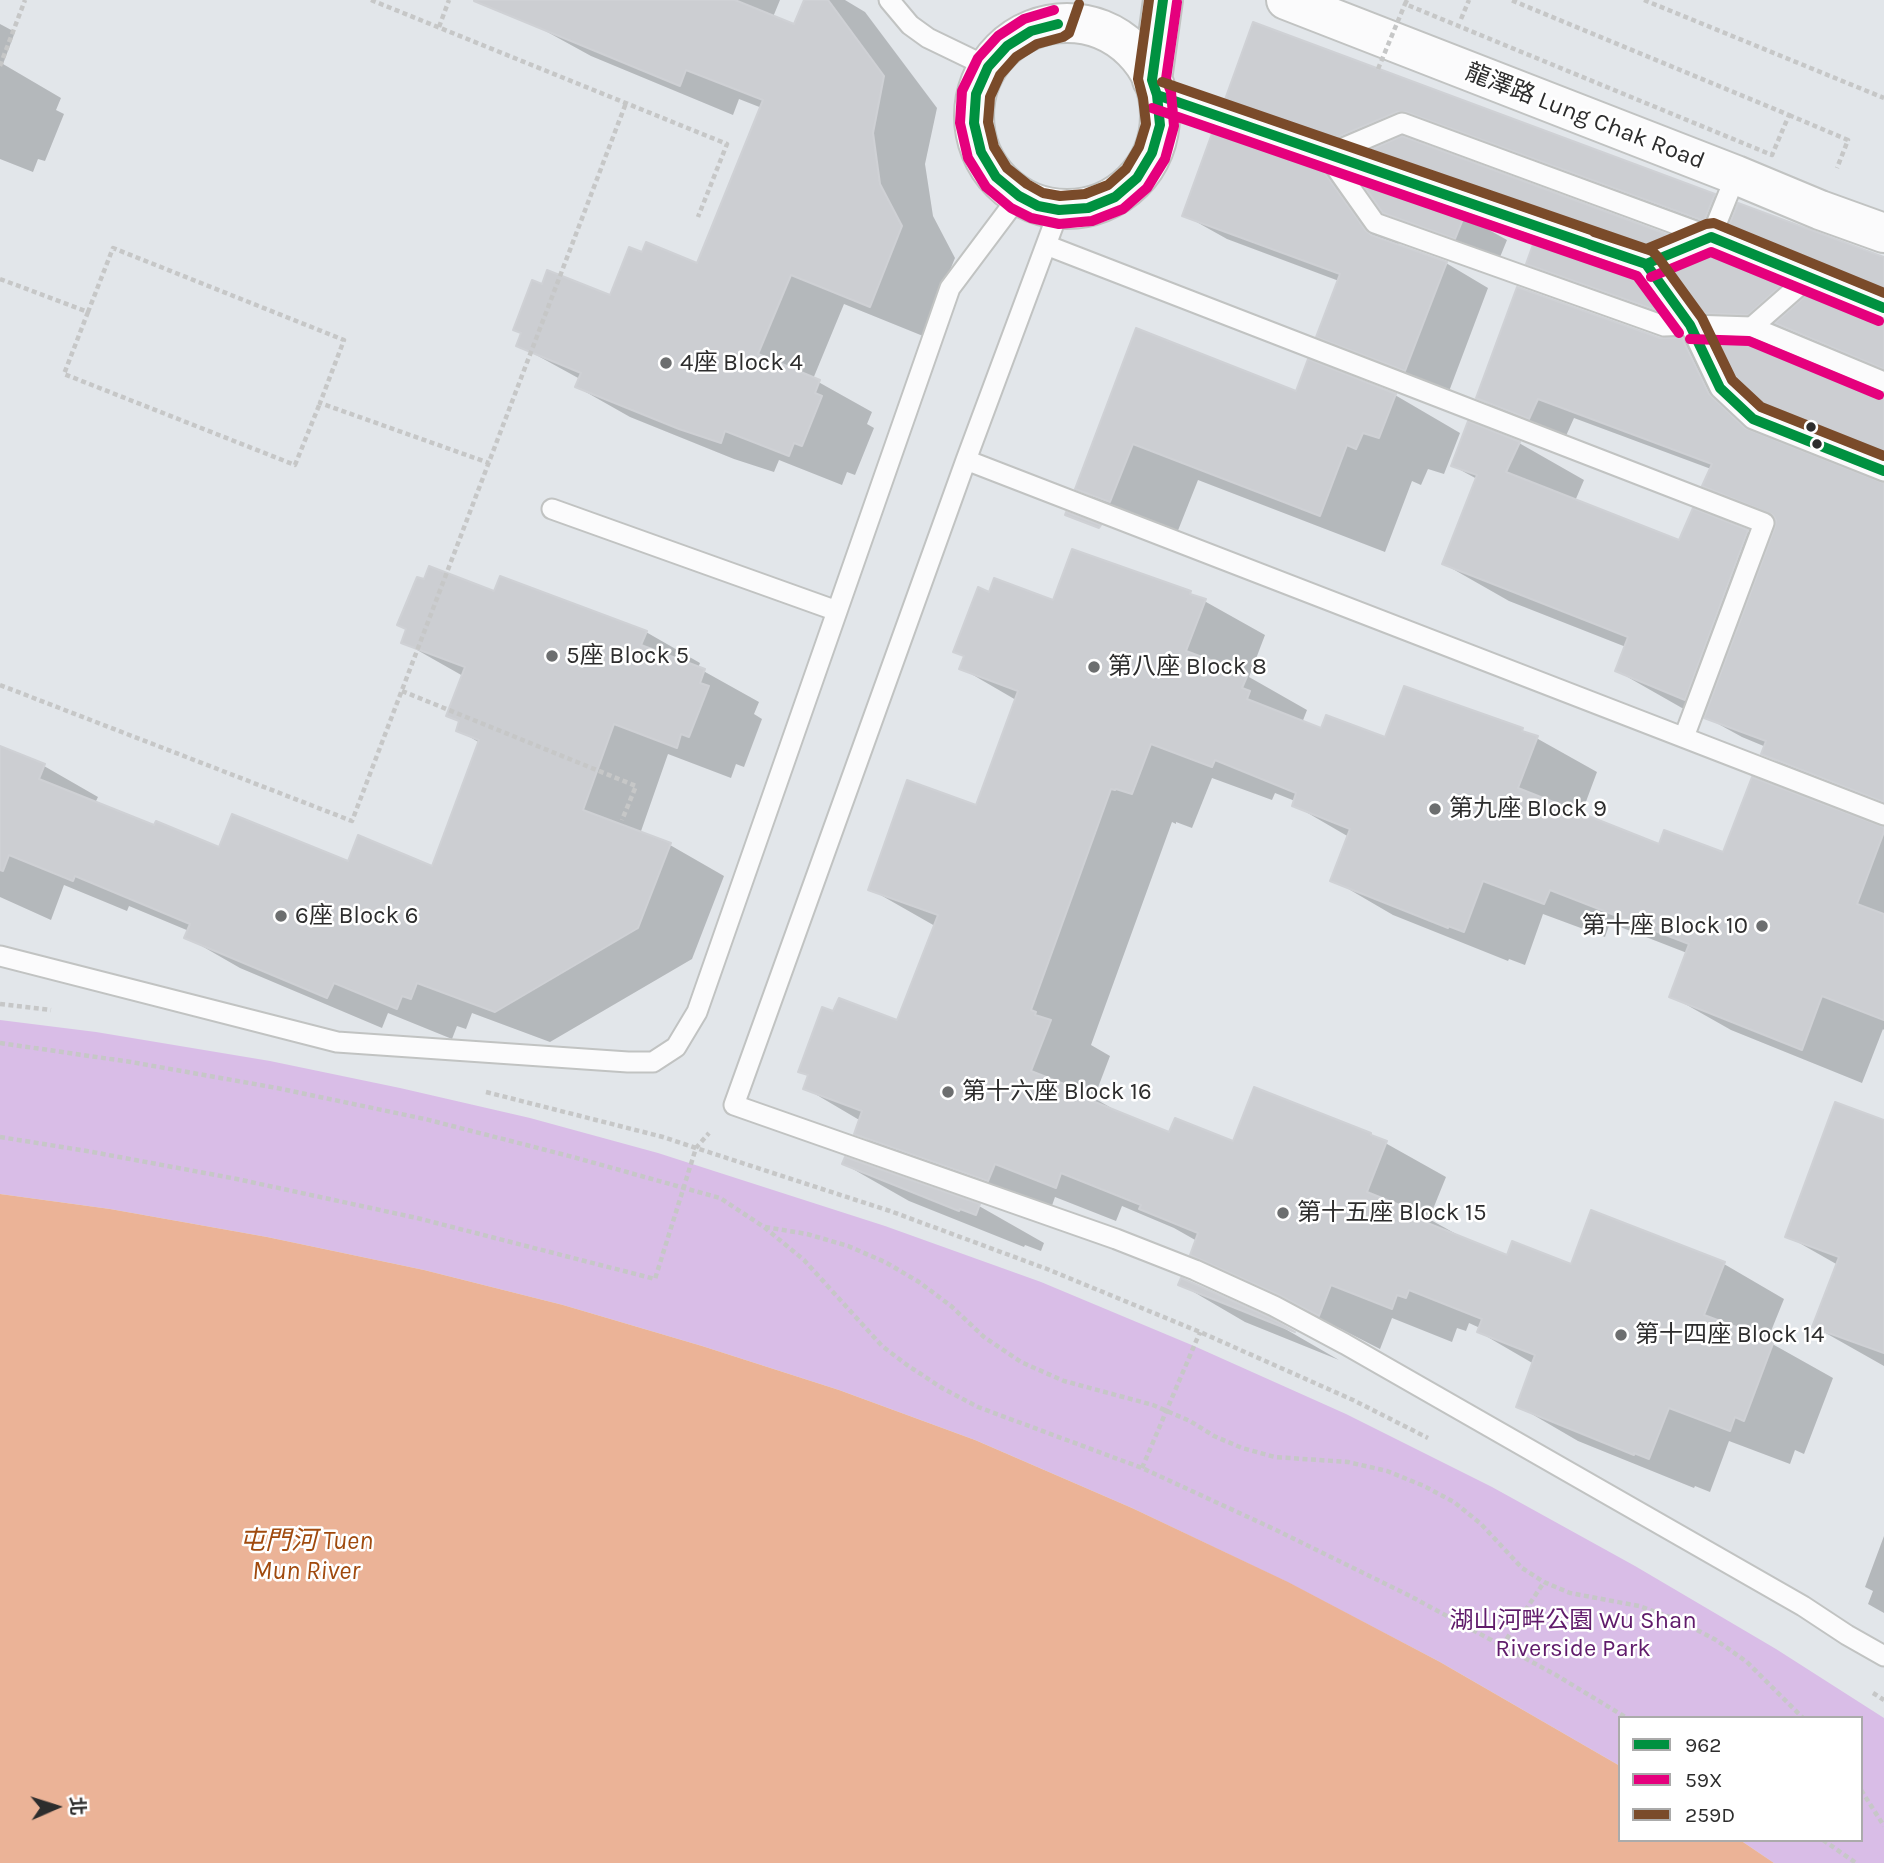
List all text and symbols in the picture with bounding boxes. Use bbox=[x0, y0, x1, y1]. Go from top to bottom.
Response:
street label: 龍澤路 Lung Chak Road bbox=[1461, 58, 1709, 176]
place label: 4座 Block 4 bbox=[680, 349, 803, 377]
marker: 4座 Block 4 bbox=[658, 355, 674, 371]
unlabelled marker bbox=[1804, 420, 1818, 434]
unlabelled marker bbox=[1810, 437, 1824, 451]
place label: 5座 Block 5 bbox=[566, 642, 689, 670]
marker: 5座 Block 5 bbox=[544, 648, 560, 664]
place label: 第八座 Block 8 bbox=[1108, 653, 1267, 681]
marker: 第八座 Block 8 bbox=[1086, 659, 1102, 675]
place label: 第九座 Block 9 bbox=[1449, 795, 1607, 823]
marker: 第九座 Block 9 bbox=[1427, 801, 1443, 817]
place label: 6座 Block 6 bbox=[295, 902, 419, 930]
marker: 6座 Block 6 bbox=[273, 908, 289, 924]
place label: 第十座 Block 10 bbox=[1582, 912, 1748, 940]
marker: 第十座 Block 10 bbox=[1754, 918, 1770, 934]
place label: 第十六座 Block 16 bbox=[962, 1078, 1152, 1106]
marker: 第十六座 Block 16 bbox=[940, 1084, 956, 1100]
place label: 第十五座 Block 15 bbox=[1297, 1199, 1487, 1227]
marker: 第十五座 Block 15 bbox=[1275, 1205, 1291, 1221]
place label: 第十四座 Block 14 bbox=[1635, 1321, 1824, 1349]
marker: 第十四座 Block 14 bbox=[1613, 1327, 1629, 1343]
water label: 屯門河 Tuen Mun River bbox=[239, 1526, 373, 1588]
park label: 湖山河畔公園 Wu Shan Riverside Park bbox=[1449, 1607, 1697, 1663]
legend bbox=[1618, 1716, 1863, 1842]
text: 962 bbox=[1685, 1733, 1721, 1757]
text: 59X bbox=[1685, 1768, 1723, 1792]
north arrow bbox=[21, 1772, 91, 1842]
text: 北 bbox=[65, 1796, 88, 1816]
text: 259D bbox=[1685, 1803, 1735, 1827]

